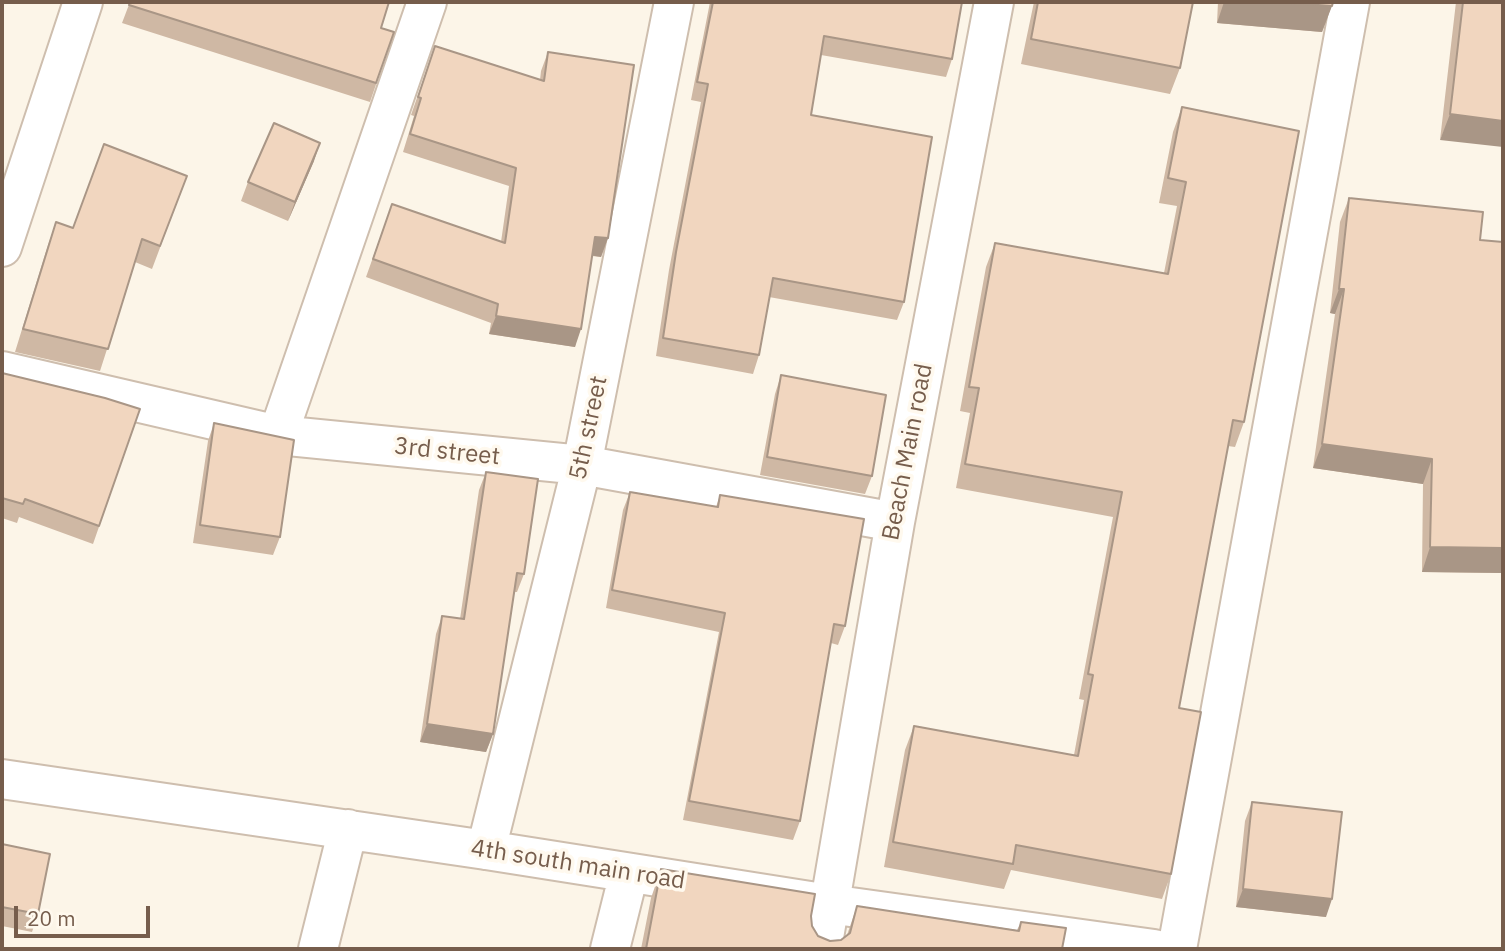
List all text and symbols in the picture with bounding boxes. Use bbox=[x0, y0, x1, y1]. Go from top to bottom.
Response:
street label: Beach Main road bbox=[877, 361, 939, 543]
street label: 5th street bbox=[564, 373, 614, 483]
street label: 3rd street bbox=[393, 432, 501, 472]
street label: 4th south main road bbox=[469, 834, 687, 896]
scale bar bbox=[18, 892, 154, 936]
text: 20 m bbox=[27, 904, 76, 932]

